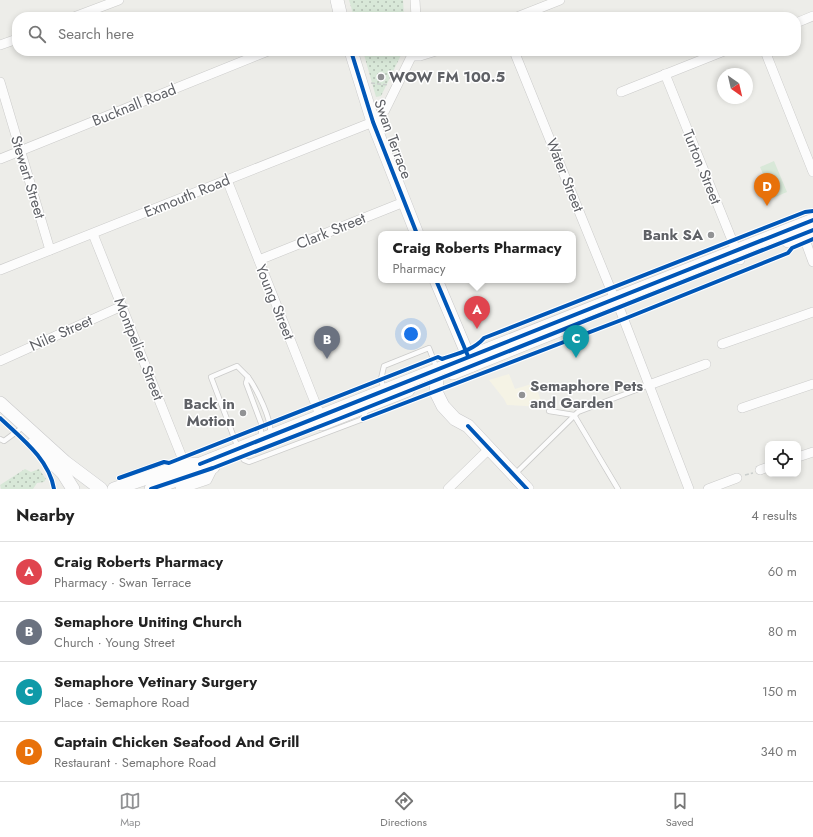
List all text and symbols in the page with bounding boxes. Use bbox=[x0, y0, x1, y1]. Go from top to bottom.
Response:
search box bbox=[12, 12, 801, 56]
icon: search bbox=[26, 23, 48, 45]
text: Search here bbox=[58, 23, 134, 45]
place label: WOW FM 100.5 bbox=[389, 66, 506, 88]
north arrow bbox=[717, 68, 753, 104]
marker: WOW FM 100.5 bbox=[376, 72, 386, 82]
street label: Bucknall Road bbox=[89, 78, 179, 132]
street label: Swan Terrace bbox=[368, 96, 418, 182]
street label: Turton Street bbox=[677, 126, 727, 208]
street label: Stewart Street bbox=[5, 133, 51, 222]
street label: Water Street bbox=[540, 135, 590, 215]
street label: Exmouth Road bbox=[141, 169, 233, 223]
pin: D bbox=[754, 173, 780, 206]
street label: Clark Street bbox=[293, 207, 369, 255]
place label: Bank SA bbox=[643, 224, 704, 246]
marker: Bank SA bbox=[706, 230, 716, 240]
popup bbox=[378, 231, 576, 283]
text: Craig Roberts Pharmacy bbox=[393, 237, 561, 259]
text: Pharmacy bbox=[393, 259, 446, 278]
street label: Young Street bbox=[250, 261, 300, 343]
street label: Montpelier Street bbox=[108, 295, 170, 404]
pin: A bbox=[464, 296, 490, 329]
street label: Nile Street bbox=[26, 309, 96, 357]
your location bbox=[401, 324, 421, 344]
pin: C bbox=[563, 325, 589, 358]
pin: B bbox=[314, 326, 340, 359]
place label: Semaphore Pets and Garden bbox=[530, 375, 643, 414]
marker: Semaphore Pets and Garden bbox=[517, 390, 527, 400]
place label: Back in Motion bbox=[184, 393, 235, 432]
marker: Back in Motion bbox=[238, 408, 248, 418]
map controls bbox=[765, 441, 801, 477]
button: locate bbox=[765, 441, 801, 477]
text: Nearby bbox=[16, 503, 74, 527]
text: 4 results bbox=[751, 506, 797, 525]
text: Craig Roberts Pharmacy bbox=[54, 551, 223, 573]
text: A bbox=[24, 562, 34, 581]
text: 60 m bbox=[768, 562, 797, 581]
text: Pharmacy · Swan Terrace bbox=[54, 573, 191, 592]
text: Semaphore Uniting Church bbox=[54, 611, 242, 633]
text: B bbox=[25, 622, 33, 641]
text: 80 m bbox=[768, 622, 797, 641]
text: Church · Young Street bbox=[54, 633, 175, 652]
text: Semaphore Vetinary Surgery bbox=[54, 671, 257, 693]
text: C bbox=[24, 682, 34, 701]
text: 150 m bbox=[762, 682, 797, 701]
text: Place · Semaphore Road bbox=[54, 693, 189, 712]
text: Captain Chicken Seafood And Grill bbox=[54, 731, 299, 753]
text: D bbox=[24, 742, 34, 761]
text: 340 m bbox=[760, 742, 797, 761]
text: Restaurant · Semaphore Road bbox=[54, 753, 216, 772]
tab: Map bbox=[119, 790, 141, 830]
tab: Directions bbox=[380, 790, 427, 830]
tab: Saved bbox=[666, 790, 694, 830]

